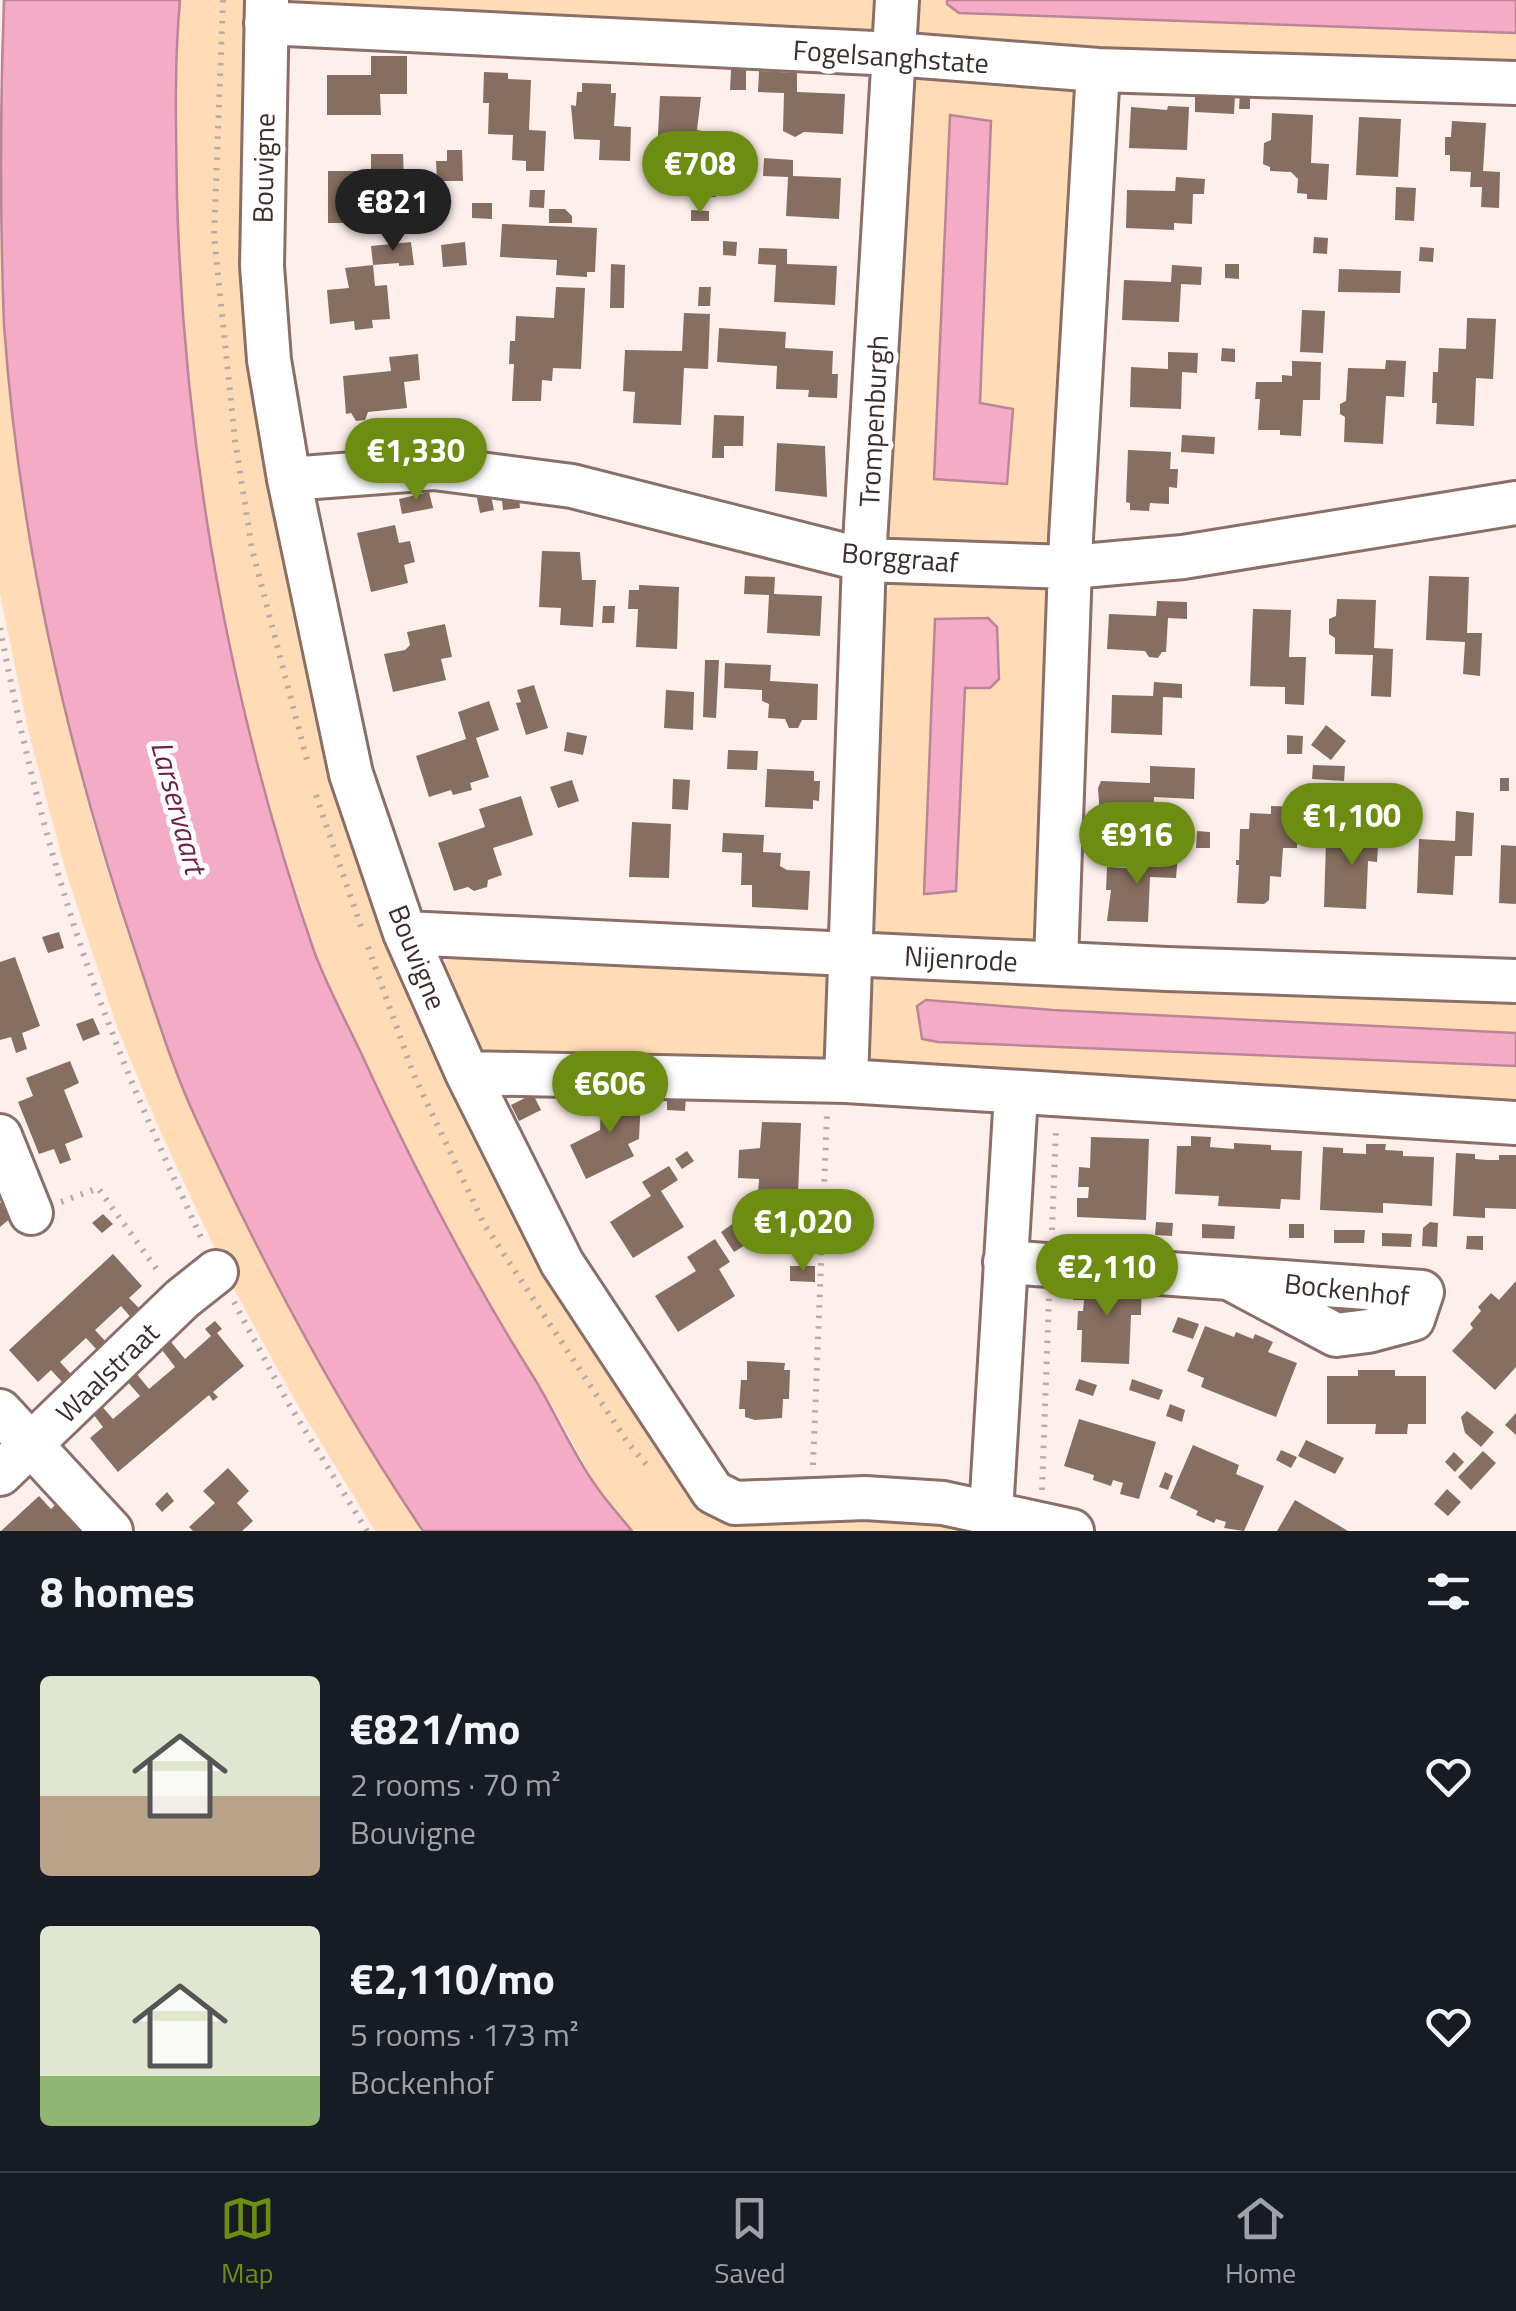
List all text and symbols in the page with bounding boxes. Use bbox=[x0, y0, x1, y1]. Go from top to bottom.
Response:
street label: Fogelsanghstate bbox=[792, 28, 990, 84]
street label: Bouvigne bbox=[241, 113, 285, 223]
pin: €708 bbox=[641, 131, 759, 216]
text: €708 bbox=[664, 139, 736, 187]
pin: €821 bbox=[334, 169, 452, 254]
text: €821 bbox=[357, 177, 429, 225]
street label: Trompenburgh bbox=[847, 334, 899, 508]
pin: €1,330 bbox=[335, 418, 497, 503]
text: €1,330 bbox=[367, 426, 465, 474]
street label: Borggraaf bbox=[840, 530, 961, 584]
water label: Larservaart bbox=[139, 736, 220, 882]
pin: €1,100 bbox=[1271, 783, 1433, 868]
text: €1,100 bbox=[1303, 791, 1401, 839]
pin: €916 bbox=[1078, 802, 1196, 887]
text: €916 bbox=[1101, 810, 1173, 858]
street label: Bouvigne bbox=[377, 898, 459, 1016]
street label: Nijenrode bbox=[903, 934, 1019, 982]
pin: €606 bbox=[551, 1051, 669, 1136]
text: €606 bbox=[574, 1059, 646, 1107]
pin: €1,020 bbox=[722, 1189, 884, 1274]
text: €1,020 bbox=[754, 1197, 852, 1245]
pin: €2,110 bbox=[1026, 1234, 1188, 1319]
text: €2,110 bbox=[1058, 1242, 1156, 1290]
street label: Bockenhof bbox=[1282, 1261, 1412, 1317]
street label: Waalstraat bbox=[46, 1311, 169, 1432]
text: 8 homes bbox=[40, 1559, 195, 1623]
icon: filters bbox=[1421, 1564, 1476, 1619]
text: €821/mo bbox=[350, 1696, 520, 1760]
icon: home bbox=[120, 1716, 240, 1836]
icon: heart bbox=[1421, 1749, 1476, 1804]
text: 2 rooms · 70 m² bbox=[350, 1760, 561, 1808]
text: Bouvigne bbox=[350, 1808, 476, 1856]
text: €2,110/mo bbox=[350, 1946, 555, 2010]
icon: home bbox=[120, 1966, 240, 2086]
icon: heart bbox=[1421, 1999, 1476, 2054]
text: 5 rooms · 173 m² bbox=[350, 2010, 579, 2058]
text: Bockenhof bbox=[350, 2058, 494, 2106]
tab: Map bbox=[220, 2191, 275, 2294]
tab: Saved bbox=[714, 2191, 786, 2294]
tab: Home bbox=[1225, 2191, 1296, 2294]

